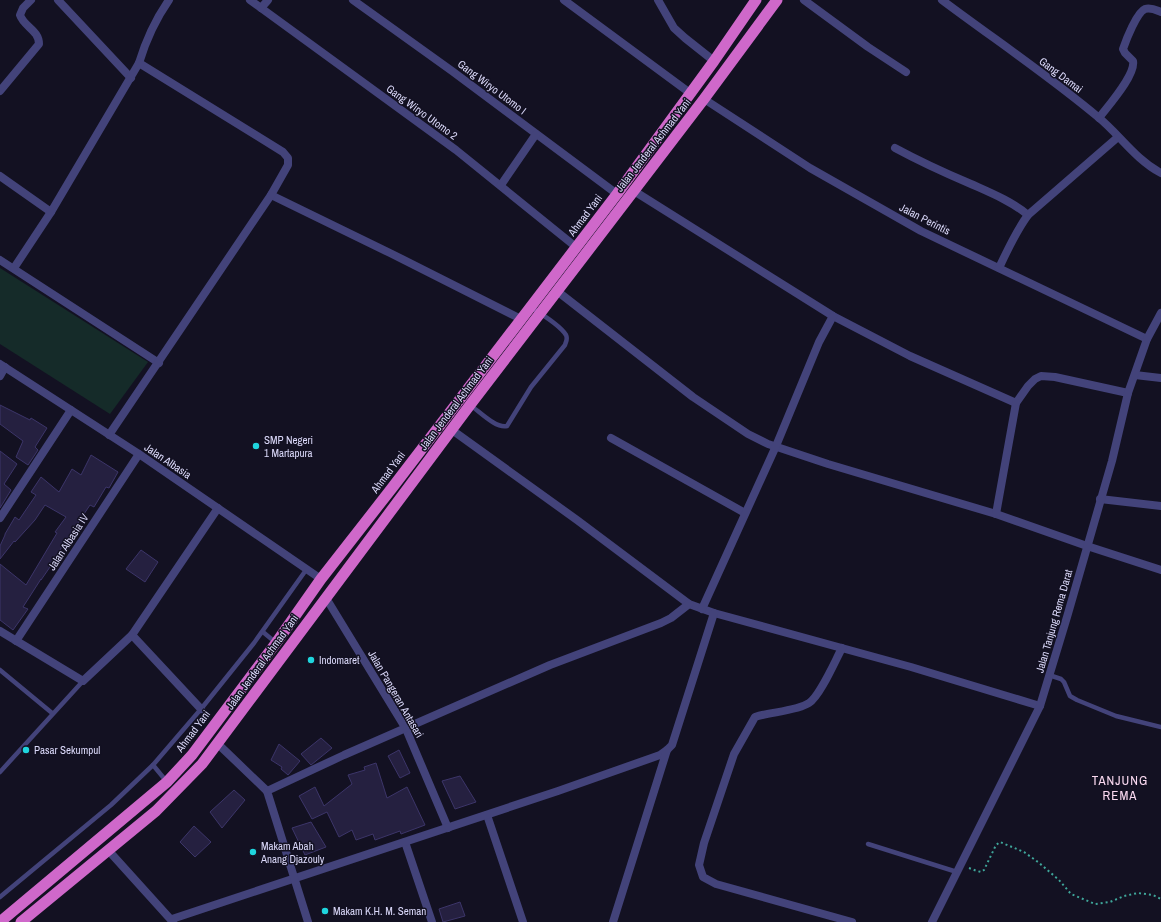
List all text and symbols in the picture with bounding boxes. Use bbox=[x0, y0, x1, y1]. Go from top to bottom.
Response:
street label: Gang Damai bbox=[1036, 54, 1086, 96]
street label: Gang Wiryo Utomo I bbox=[455, 57, 529, 117]
street label: Gang Wiryo Utomo 2 bbox=[384, 81, 460, 143]
street label: Jalan Jenderal Achmad Yani bbox=[612, 96, 694, 194]
street label: Ahmad Yani bbox=[564, 191, 605, 240]
street label: Jalan Perintis bbox=[897, 200, 953, 238]
street label: Jalan Jenderal Achmad Yani bbox=[416, 353, 496, 453]
place label: SMP Negeri 1 Martapura bbox=[264, 433, 313, 460]
street label: Jalan Albasia bbox=[142, 440, 194, 482]
marker: SMP Negeri 1 Martapura bbox=[251, 441, 261, 451]
street label: Ahmad Yani bbox=[367, 448, 408, 497]
street label: Jalan Albasia IV bbox=[45, 511, 91, 573]
street label: Jalan Tanjung Rema Darat bbox=[1033, 567, 1076, 674]
street label: Jalan Jenderal Achmad Yani bbox=[223, 612, 301, 712]
street label: Jalan Pangeran Antasari bbox=[365, 648, 427, 740]
place label: Indomaret bbox=[319, 653, 360, 667]
marker: Indomaret bbox=[306, 655, 316, 665]
street label: Ahmad Yani bbox=[172, 707, 213, 756]
place label: Pasar Sekumpul bbox=[34, 743, 100, 757]
marker: Pasar Sekumpul bbox=[21, 745, 31, 755]
district label: TANJUNG REMA bbox=[1092, 772, 1148, 804]
place label: Makam Abah Anang Djazouly bbox=[260, 839, 325, 866]
marker: Makam Abah Anang Djazouly bbox=[248, 847, 258, 857]
place label: Makam K.H. M. Seman bbox=[333, 904, 426, 918]
marker: Makam K.H. M. Seman bbox=[320, 906, 330, 916]

